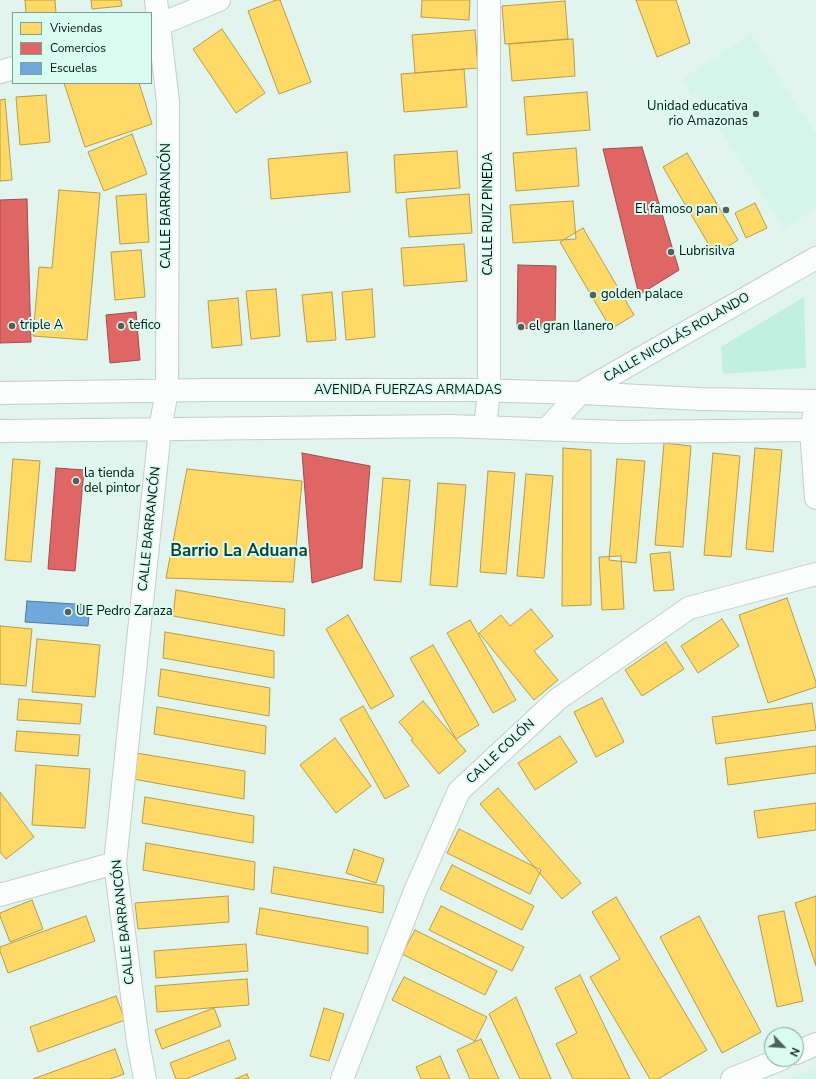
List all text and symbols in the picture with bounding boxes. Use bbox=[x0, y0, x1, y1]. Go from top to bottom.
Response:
legend bbox=[12, 12, 152, 84]
text: Viviendas bbox=[50, 20, 102, 36]
text: Comercios bbox=[50, 40, 106, 56]
text: Escuelas bbox=[50, 60, 97, 76]
place label: Unidad educativa rio Amazonas bbox=[647, 99, 748, 130]
marker: Unidad educativa rio Amazonas bbox=[751, 109, 761, 119]
street label: CALLE BARRANCÓN bbox=[159, 143, 175, 269]
street label: CALLE RUIZ PINEDA bbox=[481, 152, 497, 276]
place label: El famoso pan bbox=[635, 202, 718, 218]
marker: El famoso pan bbox=[721, 205, 731, 215]
place label: Lubrisilva bbox=[679, 244, 735, 260]
marker: Lubrisilva bbox=[666, 247, 676, 257]
place label: golden palace bbox=[601, 287, 683, 303]
marker: golden palace bbox=[588, 290, 598, 300]
street label: CALLE NICOLÁS ROLANDO bbox=[601, 290, 753, 386]
place label: triple A bbox=[20, 318, 63, 334]
place label: tefico bbox=[129, 318, 161, 334]
place label: el gran llanero bbox=[529, 319, 614, 335]
marker: triple A bbox=[7, 321, 17, 331]
marker: tefico bbox=[116, 321, 126, 331]
marker: el gran llanero bbox=[516, 322, 526, 332]
street label: AVENIDA FUERZAS ARMADAS bbox=[314, 383, 502, 399]
place label: la tienda del pintor bbox=[84, 466, 140, 497]
street label: CALLE BARRANCÓN bbox=[136, 466, 164, 592]
marker: la tienda del pintor bbox=[71, 476, 81, 486]
district label: Barrio La Aduana bbox=[170, 542, 308, 562]
place label: UE Pedro Zaraza bbox=[76, 604, 173, 620]
marker: UE Pedro Zaraza bbox=[63, 607, 73, 617]
street label: CALLE COLÓN bbox=[464, 716, 538, 788]
street label: CALLE BARRANCÓN bbox=[110, 859, 138, 985]
north arrow bbox=[764, 1027, 804, 1067]
text: N bbox=[786, 1045, 803, 1059]

